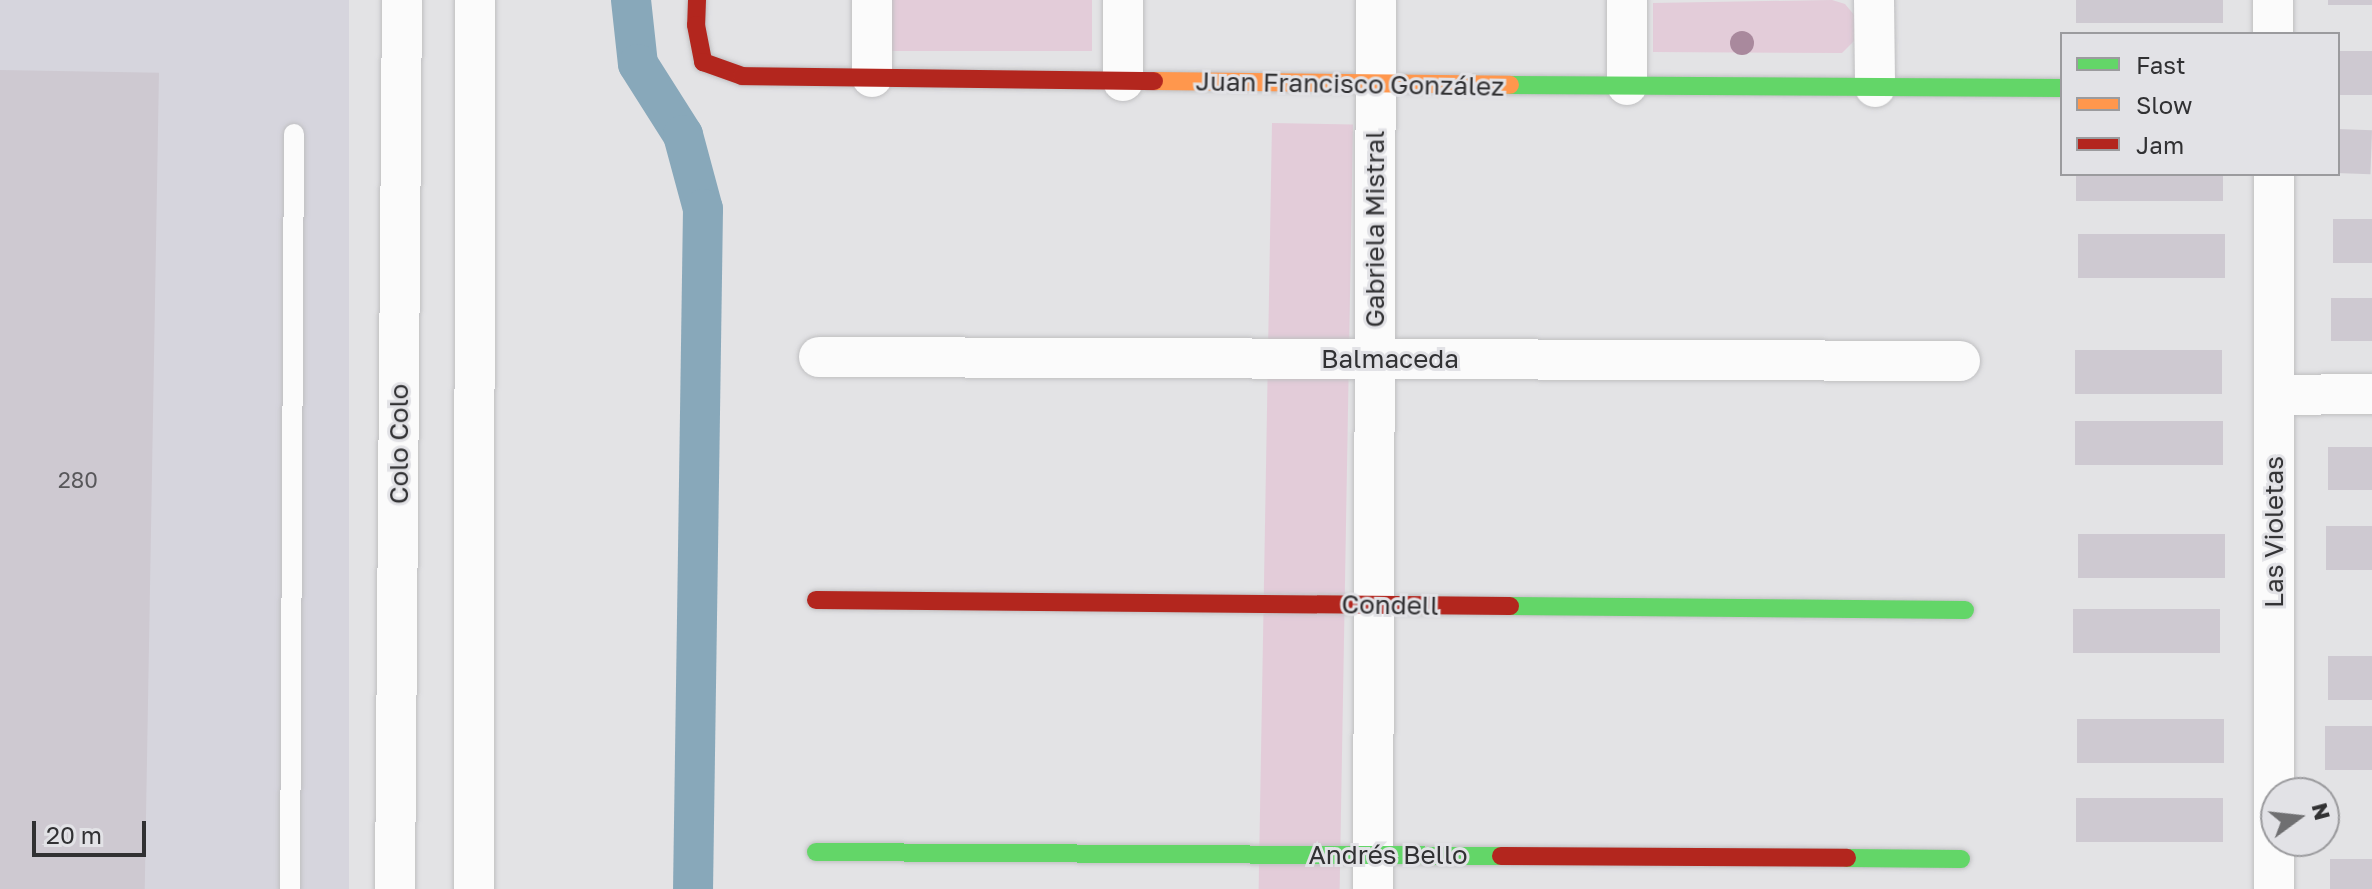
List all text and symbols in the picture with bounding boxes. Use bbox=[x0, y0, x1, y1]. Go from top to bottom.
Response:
legend bbox=[2060, 32, 2340, 176]
text: Fast bbox=[2136, 50, 2186, 79]
street label: Juan Francisco González bbox=[1195, 66, 1505, 102]
text: Slow bbox=[2136, 90, 2192, 119]
street label: Gabriela Mistral bbox=[1359, 130, 1391, 328]
text: Jam bbox=[2136, 130, 2184, 159]
street label: Balmaceda bbox=[1321, 343, 1459, 375]
street label: Colo Colo bbox=[383, 384, 415, 504]
street label: Las Violetas bbox=[2258, 456, 2290, 608]
house number: 280 bbox=[58, 467, 98, 493]
street label: Condell bbox=[1341, 589, 1439, 621]
north arrow bbox=[2260, 777, 2340, 857]
text: N bbox=[2307, 800, 2337, 823]
scale bar bbox=[36, 805, 150, 855]
text: 20 m bbox=[46, 820, 102, 849]
street label: Andrés Bello bbox=[1308, 839, 1468, 871]

